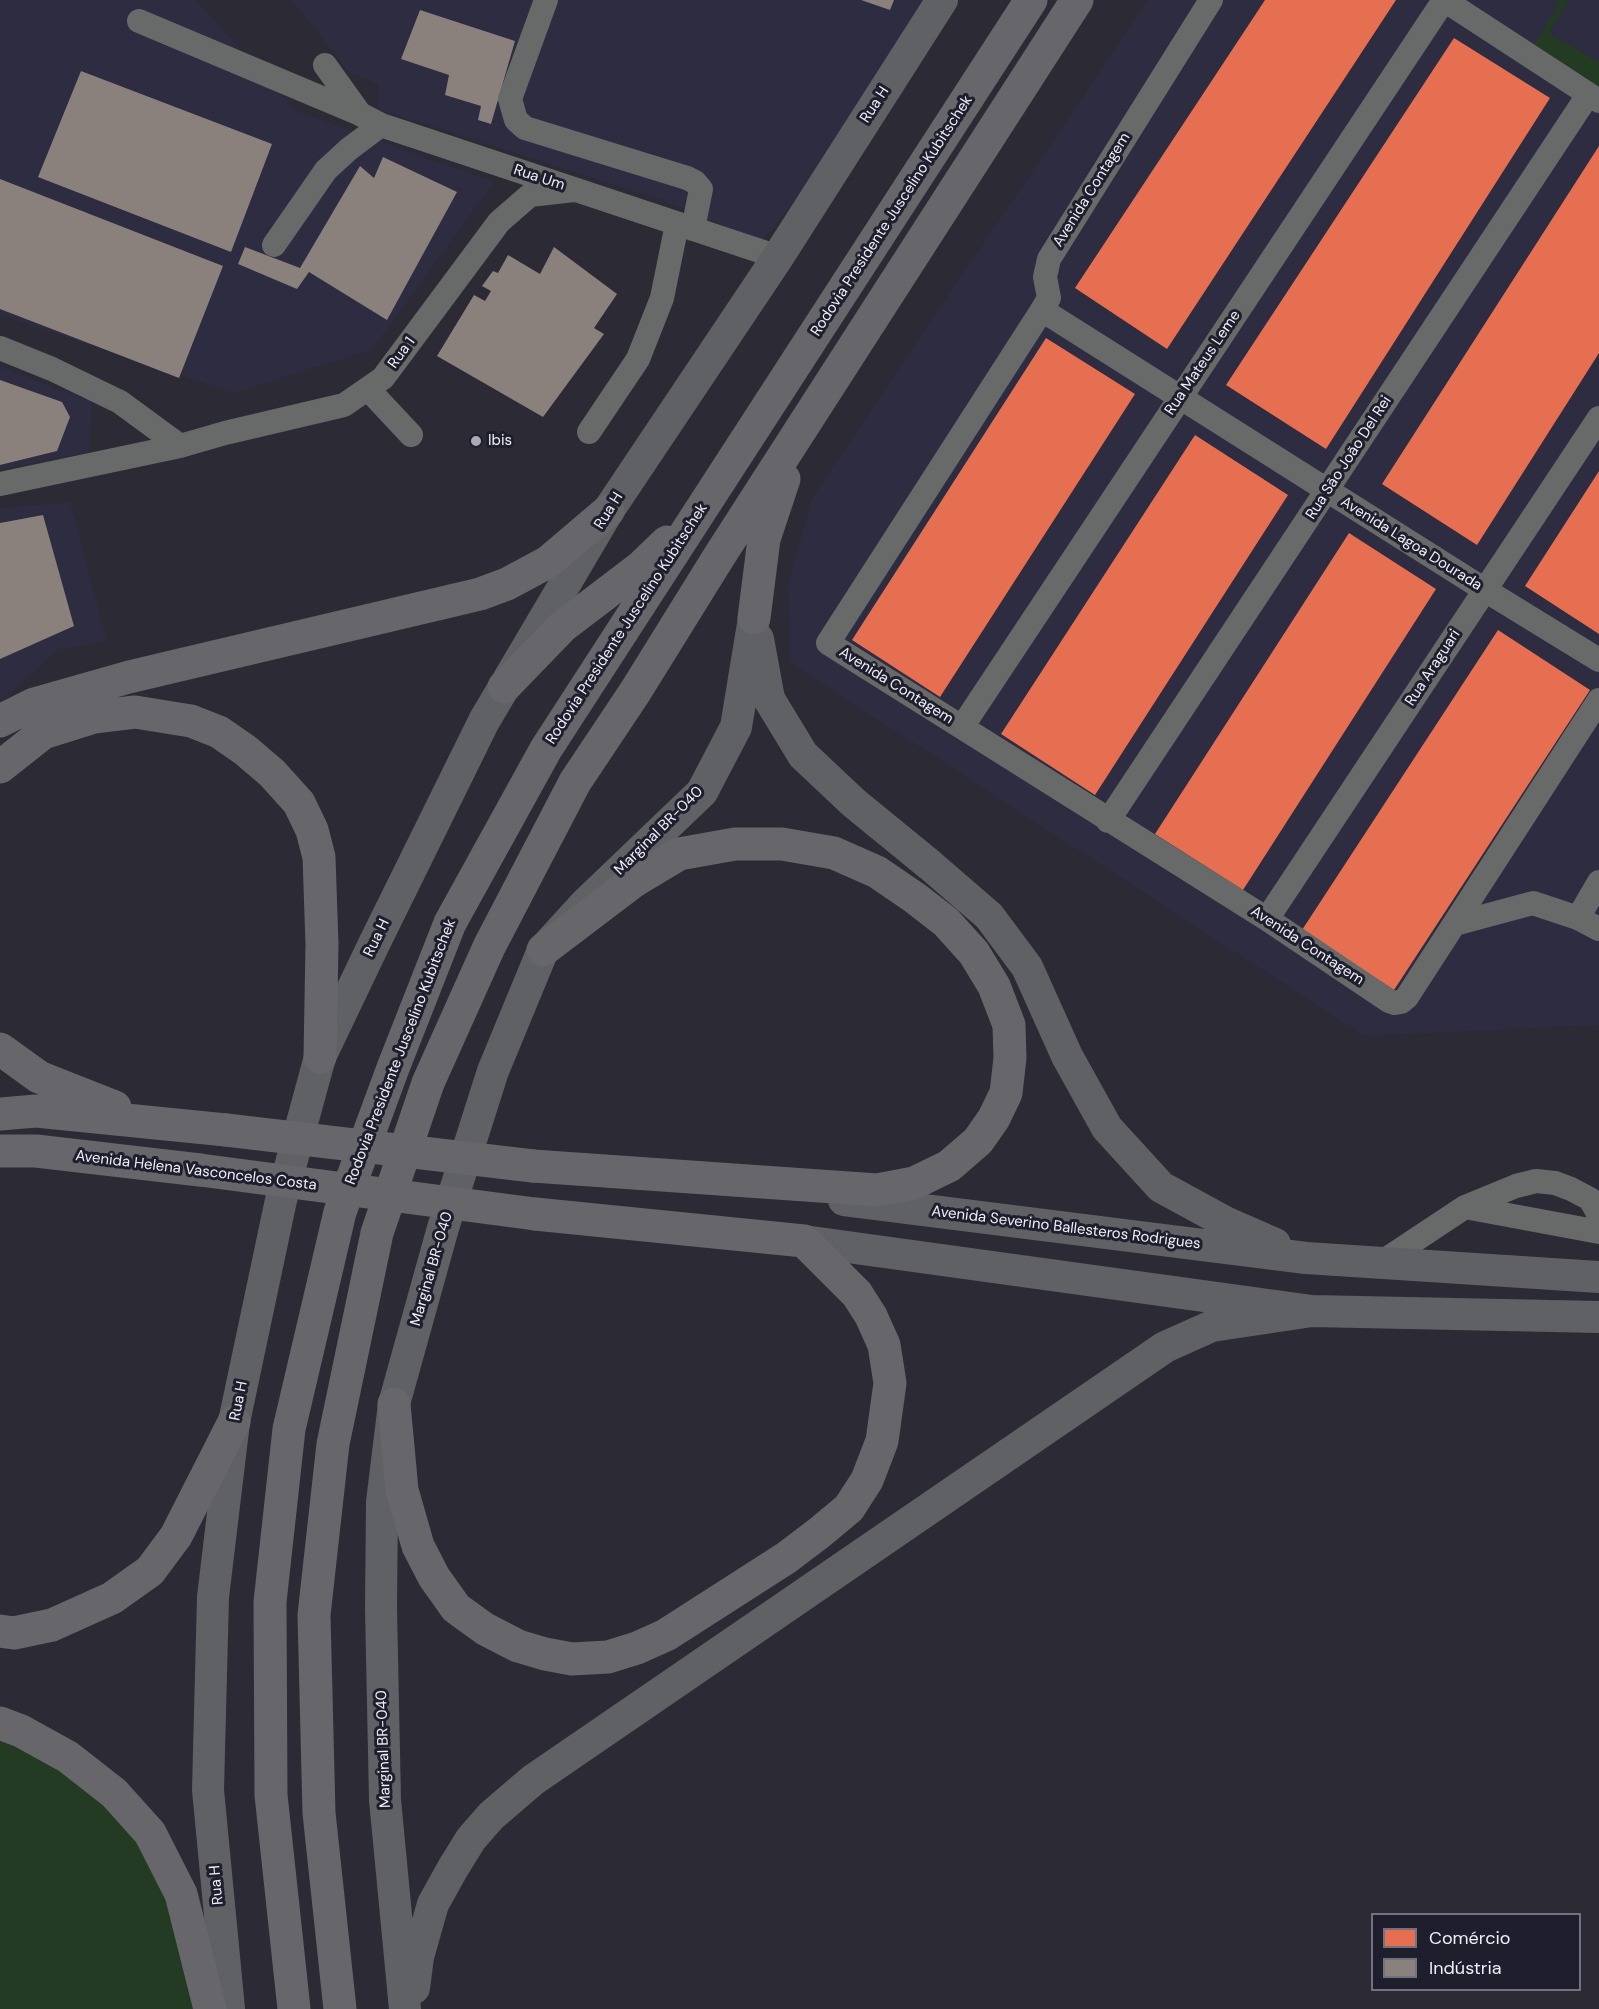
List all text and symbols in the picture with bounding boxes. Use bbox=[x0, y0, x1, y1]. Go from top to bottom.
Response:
street label: Rua H bbox=[857, 83, 893, 127]
street label: Rodovia Presidente Juscelino Kubitschek bbox=[807, 92, 977, 340]
street label: Avenida Contagem bbox=[1050, 130, 1134, 250]
street label: Rua Um bbox=[511, 161, 567, 195]
street label: Rua Mateus Leme bbox=[1161, 307, 1245, 419]
street label: Rua 1 bbox=[385, 334, 419, 372]
street label: Rua São João Del Rei bbox=[1302, 393, 1396, 523]
place label: Ibis bbox=[488, 432, 512, 450]
marker: Ibis bbox=[469, 434, 483, 448]
street label: Rua H bbox=[591, 489, 627, 533]
street label: Avenida Lagoa Dourada bbox=[1337, 493, 1485, 595]
street label: Rodovia Presidente Juscelino Kubitschek bbox=[542, 500, 712, 748]
street label: Rua Araguari bbox=[1402, 626, 1464, 710]
street label: Avenida Contagem bbox=[836, 644, 956, 728]
street label: Marginal BR-040 bbox=[611, 783, 707, 879]
street label: Avenida Contagem bbox=[1247, 903, 1367, 989]
street label: Rua H bbox=[360, 916, 394, 960]
street label: Rodovia Presidente Juscelino Kubitschek bbox=[342, 917, 460, 1187]
street label: Avenida Helena Vasconcelos Costa bbox=[74, 1147, 318, 1195]
street label: Avenida Severino Ballesteros Rodrigues bbox=[930, 1203, 1202, 1253]
street label: Marginal BR-040 bbox=[407, 1210, 457, 1328]
street label: Rua H bbox=[226, 1380, 252, 1422]
street label: Marginal BR-040 bbox=[373, 1690, 395, 1808]
street label: Rua H bbox=[206, 1864, 228, 1906]
legend bbox=[1371, 1913, 1581, 1991]
text: Comércio bbox=[1429, 1926, 1510, 1950]
text: Indústria bbox=[1429, 1956, 1502, 1980]

